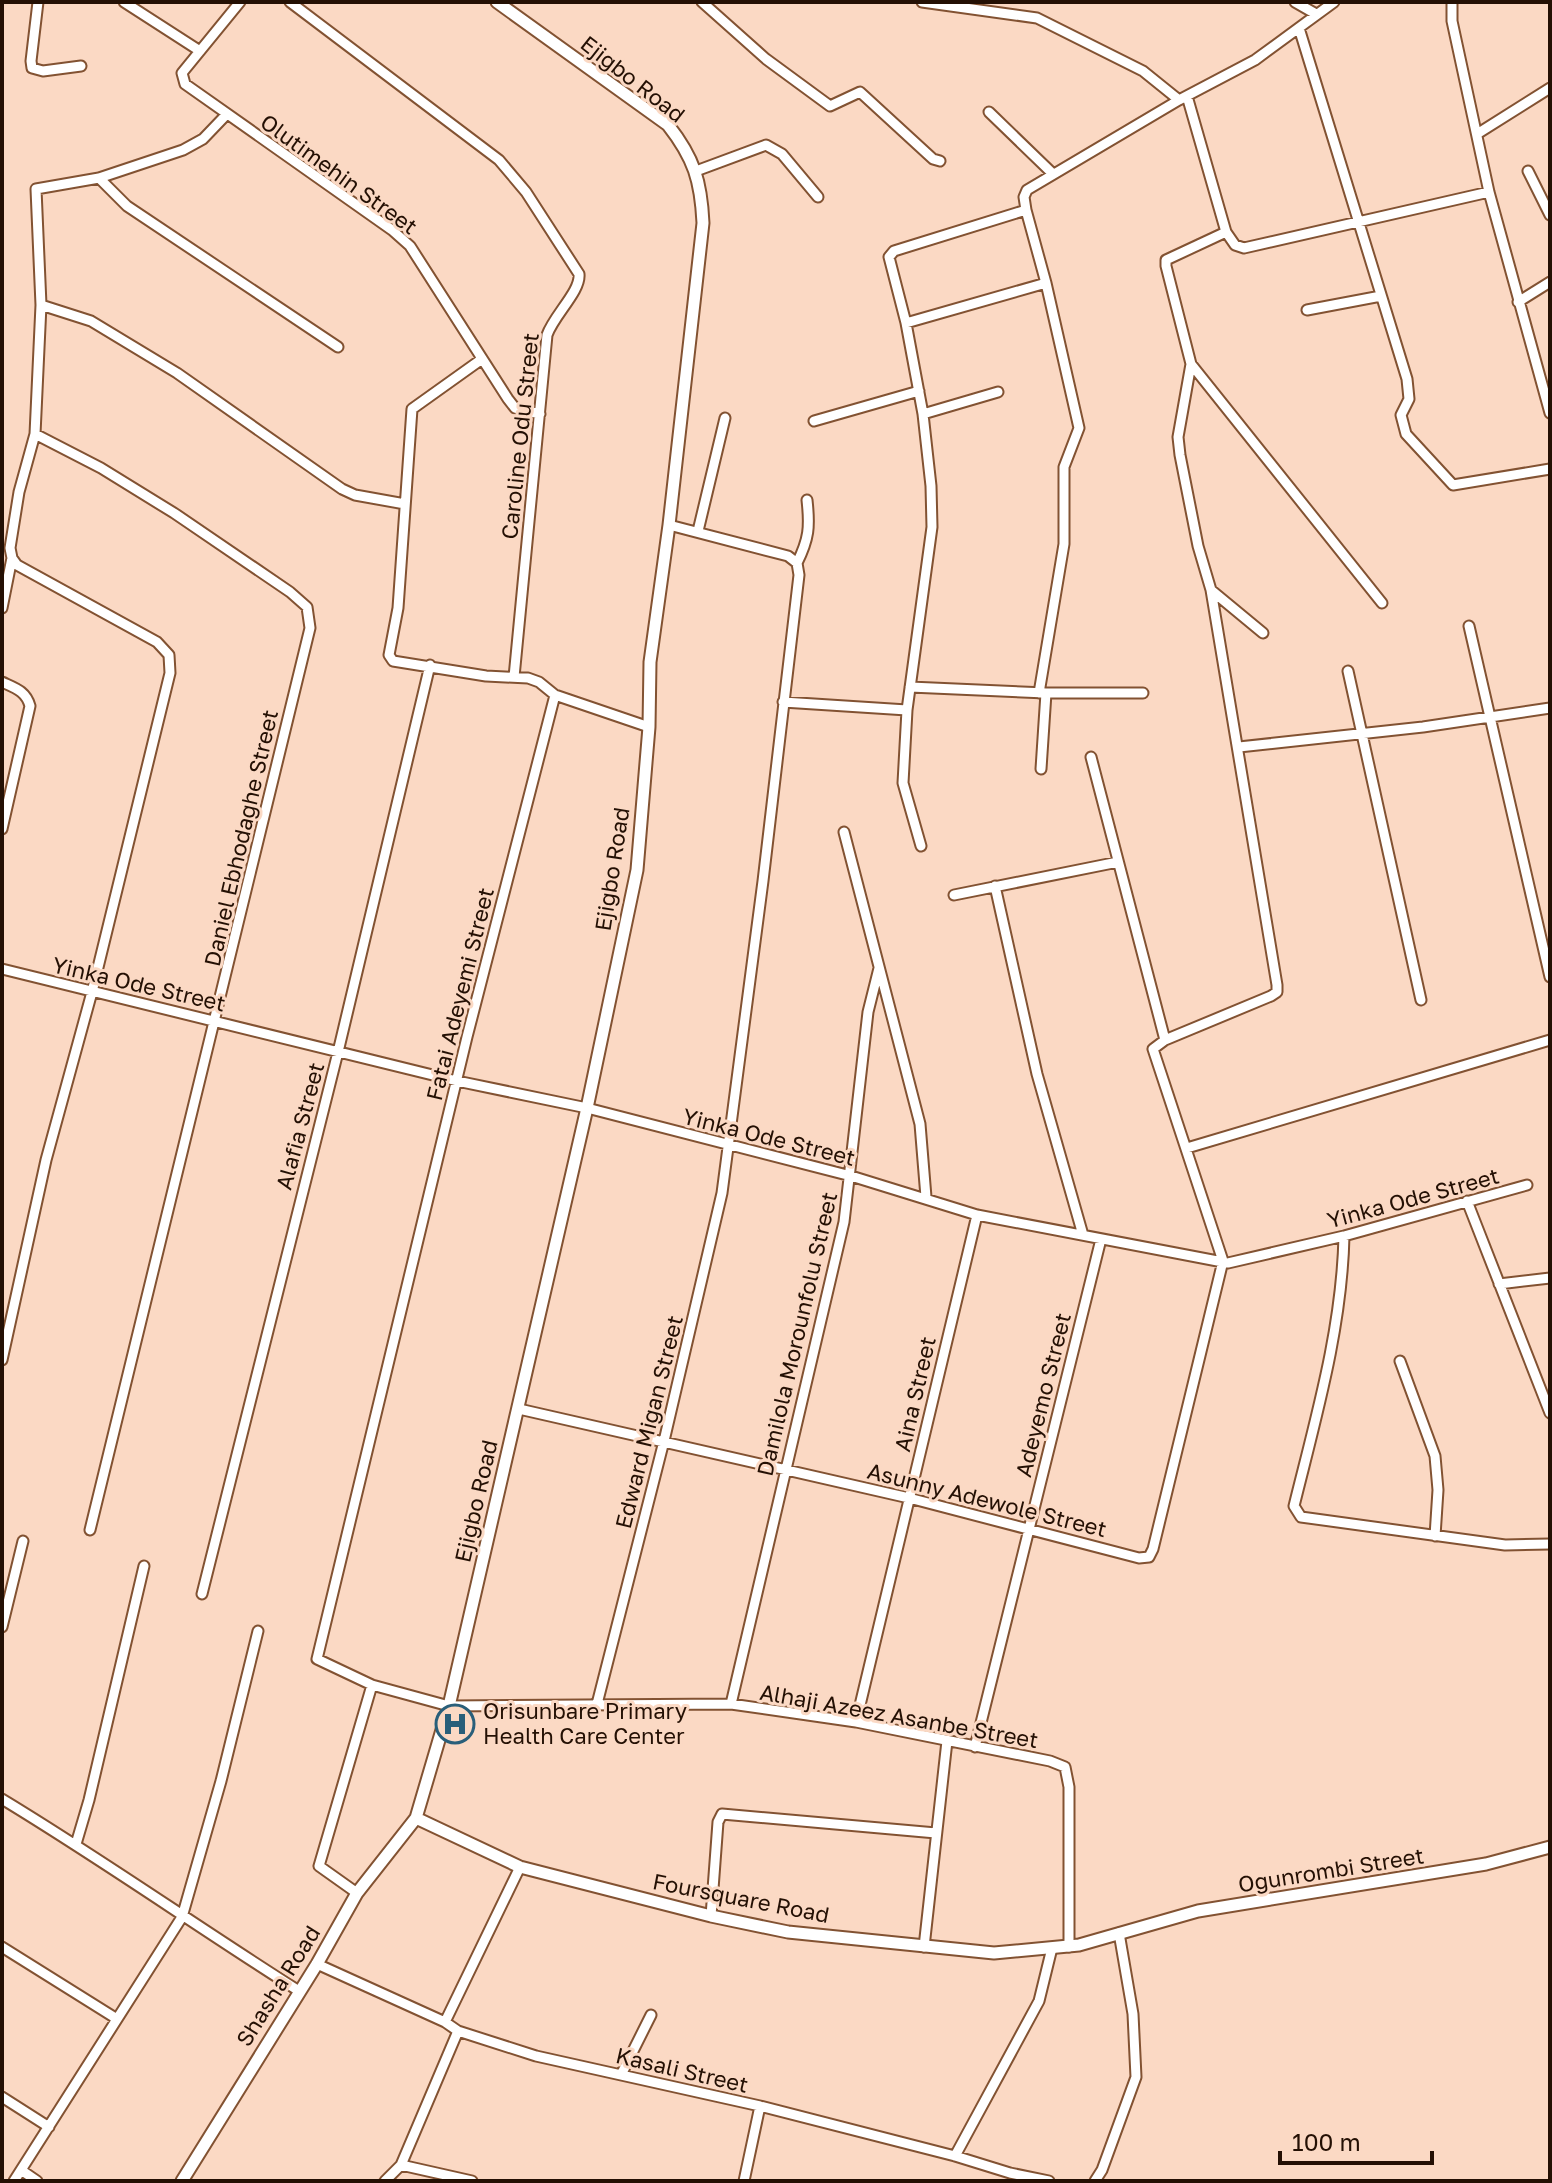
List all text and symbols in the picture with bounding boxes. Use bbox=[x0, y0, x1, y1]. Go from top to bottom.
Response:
street label: Ejigbo Road bbox=[576, 30, 691, 128]
street label: Olutimehin Street bbox=[256, 108, 423, 240]
street label: Caroline Odu Street bbox=[495, 331, 544, 541]
street label: Daniel Ebhodaghe Street bbox=[198, 707, 283, 969]
street label: Ejigbo Road bbox=[588, 805, 635, 933]
street label: Fatai Adeyemi Street bbox=[420, 885, 499, 1103]
street label: Yinka Ode Street bbox=[50, 950, 228, 1017]
street label: Alafia Street bbox=[270, 1059, 329, 1193]
street label: Yinka Ode Street bbox=[680, 1102, 858, 1171]
street label: Yinka Ode Street bbox=[1324, 1162, 1502, 1233]
street label: Damilola Morounfolu Street bbox=[751, 1189, 842, 1479]
street label: Adeyemo Street bbox=[1009, 1310, 1076, 1480]
street label: Edward Migan Street bbox=[609, 1312, 688, 1531]
street label: Aina Street bbox=[888, 1334, 941, 1454]
street label: Ejigbo Road bbox=[448, 1437, 503, 1565]
street label: Asunny Adewole Street bbox=[865, 1457, 1110, 1542]
street label: Alhaji Azeez Asanbe Street bbox=[758, 1678, 1040, 1753]
place label: Orisunbare Primary Health Care Center bbox=[483, 1697, 687, 1749]
hospital icon: Orisunbare Primary Health Care Center bbox=[434, 1703, 476, 1745]
street label: Ogunrombi Street bbox=[1236, 1841, 1426, 1898]
street label: Foursquare Road bbox=[650, 1867, 832, 1928]
street label: Shasha Road bbox=[230, 1920, 325, 2051]
street label: Kasali Street bbox=[613, 2041, 751, 2098]
scale bar bbox=[1280, 2115, 1432, 2165]
text: 100 m bbox=[1292, 2127, 1361, 2156]

